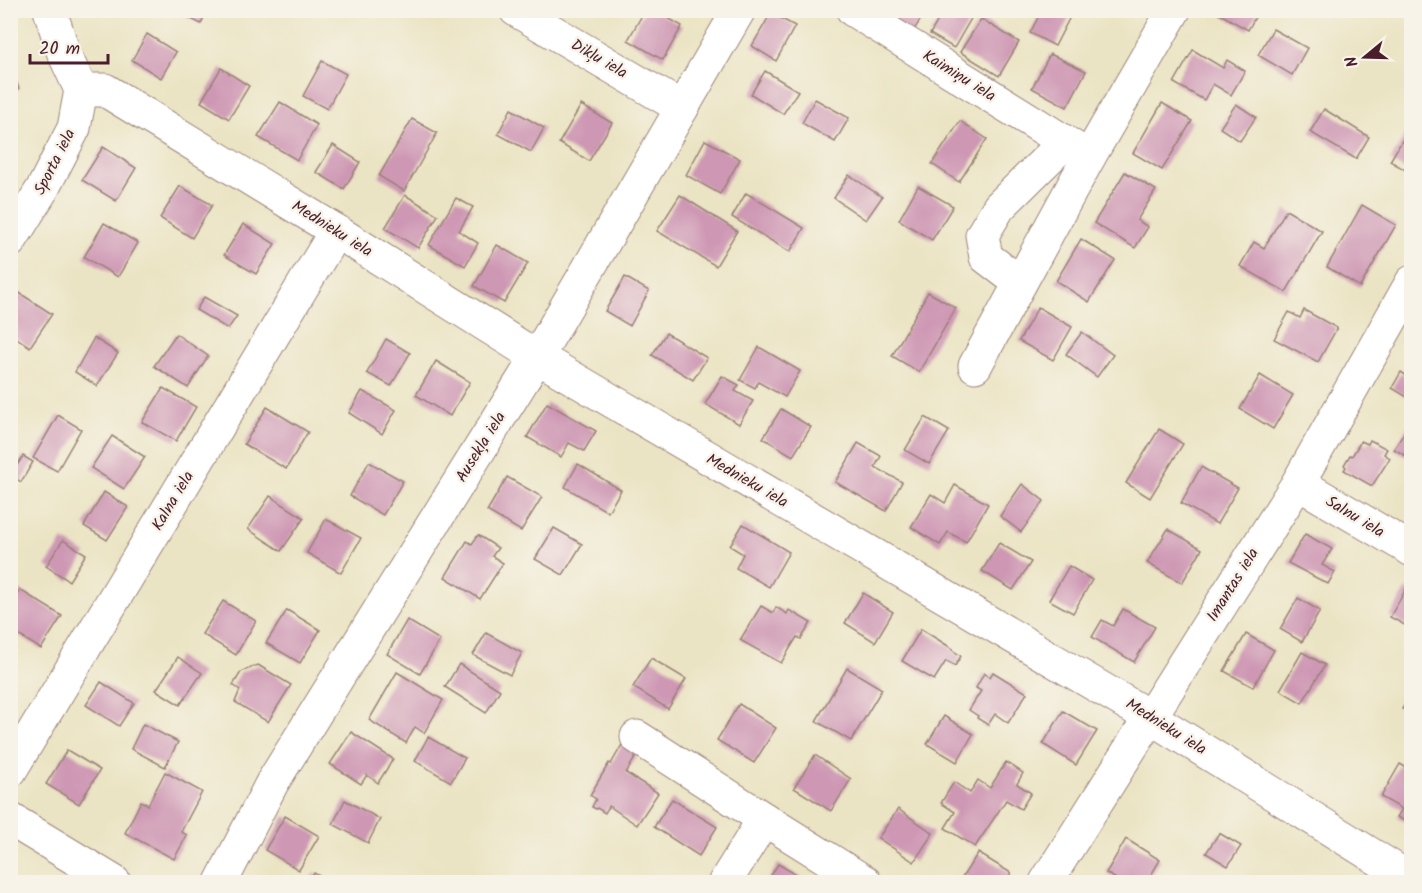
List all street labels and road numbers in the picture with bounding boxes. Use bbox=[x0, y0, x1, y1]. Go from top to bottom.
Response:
street label: Dikļu iela bbox=[566, 33, 632, 85]
street label: Kaimiņu iela bbox=[917, 44, 1001, 108]
street label: Sporta iela bbox=[28, 125, 82, 199]
street label: Mednieku iela bbox=[287, 194, 377, 264]
street label: Ausekļa iela bbox=[449, 407, 513, 487]
street label: Mednieku iela bbox=[701, 447, 793, 515]
street label: Kalna iela bbox=[145, 466, 201, 536]
street label: Salnu iela bbox=[1321, 490, 1389, 544]
street label: Imantas iela bbox=[1200, 543, 1266, 627]
street label: Mednieku iela bbox=[1121, 692, 1211, 762]

